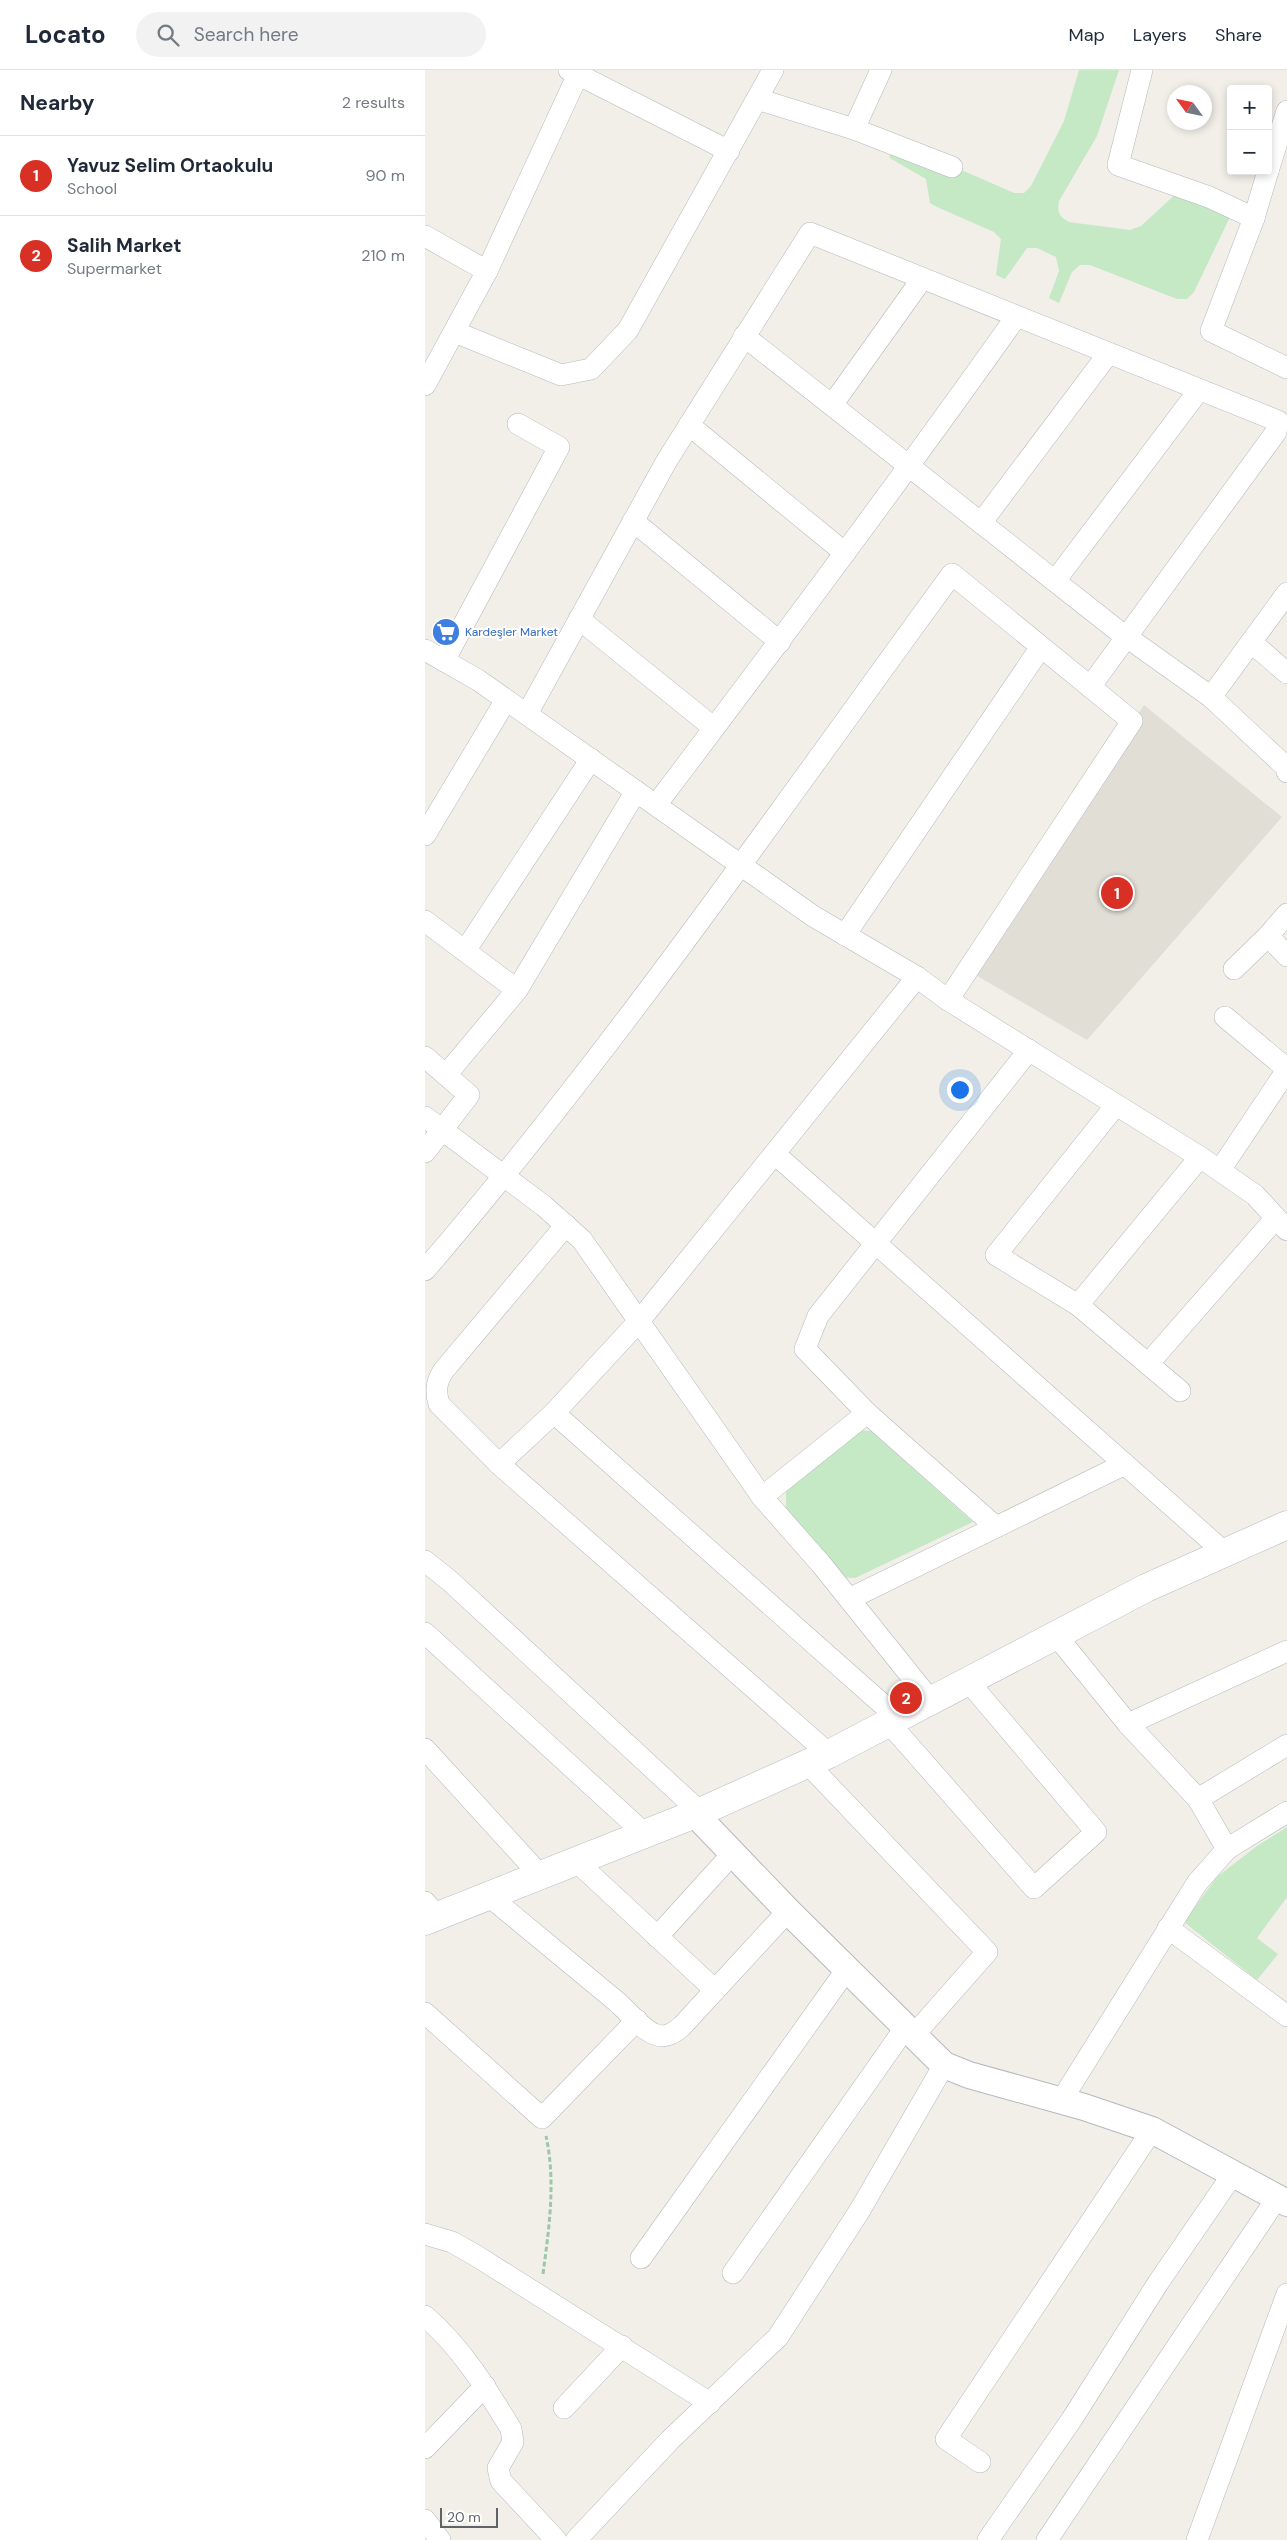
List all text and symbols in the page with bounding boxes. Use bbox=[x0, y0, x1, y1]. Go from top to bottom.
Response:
search box bbox=[136, 12, 486, 57]
text: Locato bbox=[25, 19, 106, 50]
icon: search bbox=[154, 21, 182, 49]
text: Search here bbox=[194, 22, 299, 47]
text: Map bbox=[1069, 23, 1105, 47]
text: Layers bbox=[1133, 23, 1187, 47]
text: Share bbox=[1215, 23, 1262, 47]
north arrow bbox=[1167, 85, 1212, 130]
map controls bbox=[1227, 85, 1272, 175]
button: + bbox=[1227, 85, 1272, 130]
text: Nearby bbox=[20, 89, 94, 117]
text: 2 results bbox=[342, 92, 405, 113]
button: − bbox=[1227, 130, 1272, 175]
text: Yavuz Selim Ortaokulu bbox=[67, 153, 273, 178]
text: 1 bbox=[33, 165, 39, 186]
text: 90 m bbox=[365, 165, 405, 186]
text: School bbox=[67, 178, 117, 199]
text: Salih Market bbox=[67, 233, 182, 258]
text: 2 bbox=[31, 245, 41, 266]
text: 210 m bbox=[361, 245, 405, 266]
text: Supermarket bbox=[67, 258, 162, 279]
supermarket icon: Kardeşler Market bbox=[431, 617, 461, 647]
place label: Kardeşler Market bbox=[465, 624, 558, 640]
pin: 1 bbox=[1101, 874, 1133, 912]
your location bbox=[947, 1077, 973, 1103]
pin: 2 bbox=[890, 1679, 922, 1717]
scale bar bbox=[440, 2505, 497, 2528]
text: 20 m bbox=[447, 2508, 481, 2526]

